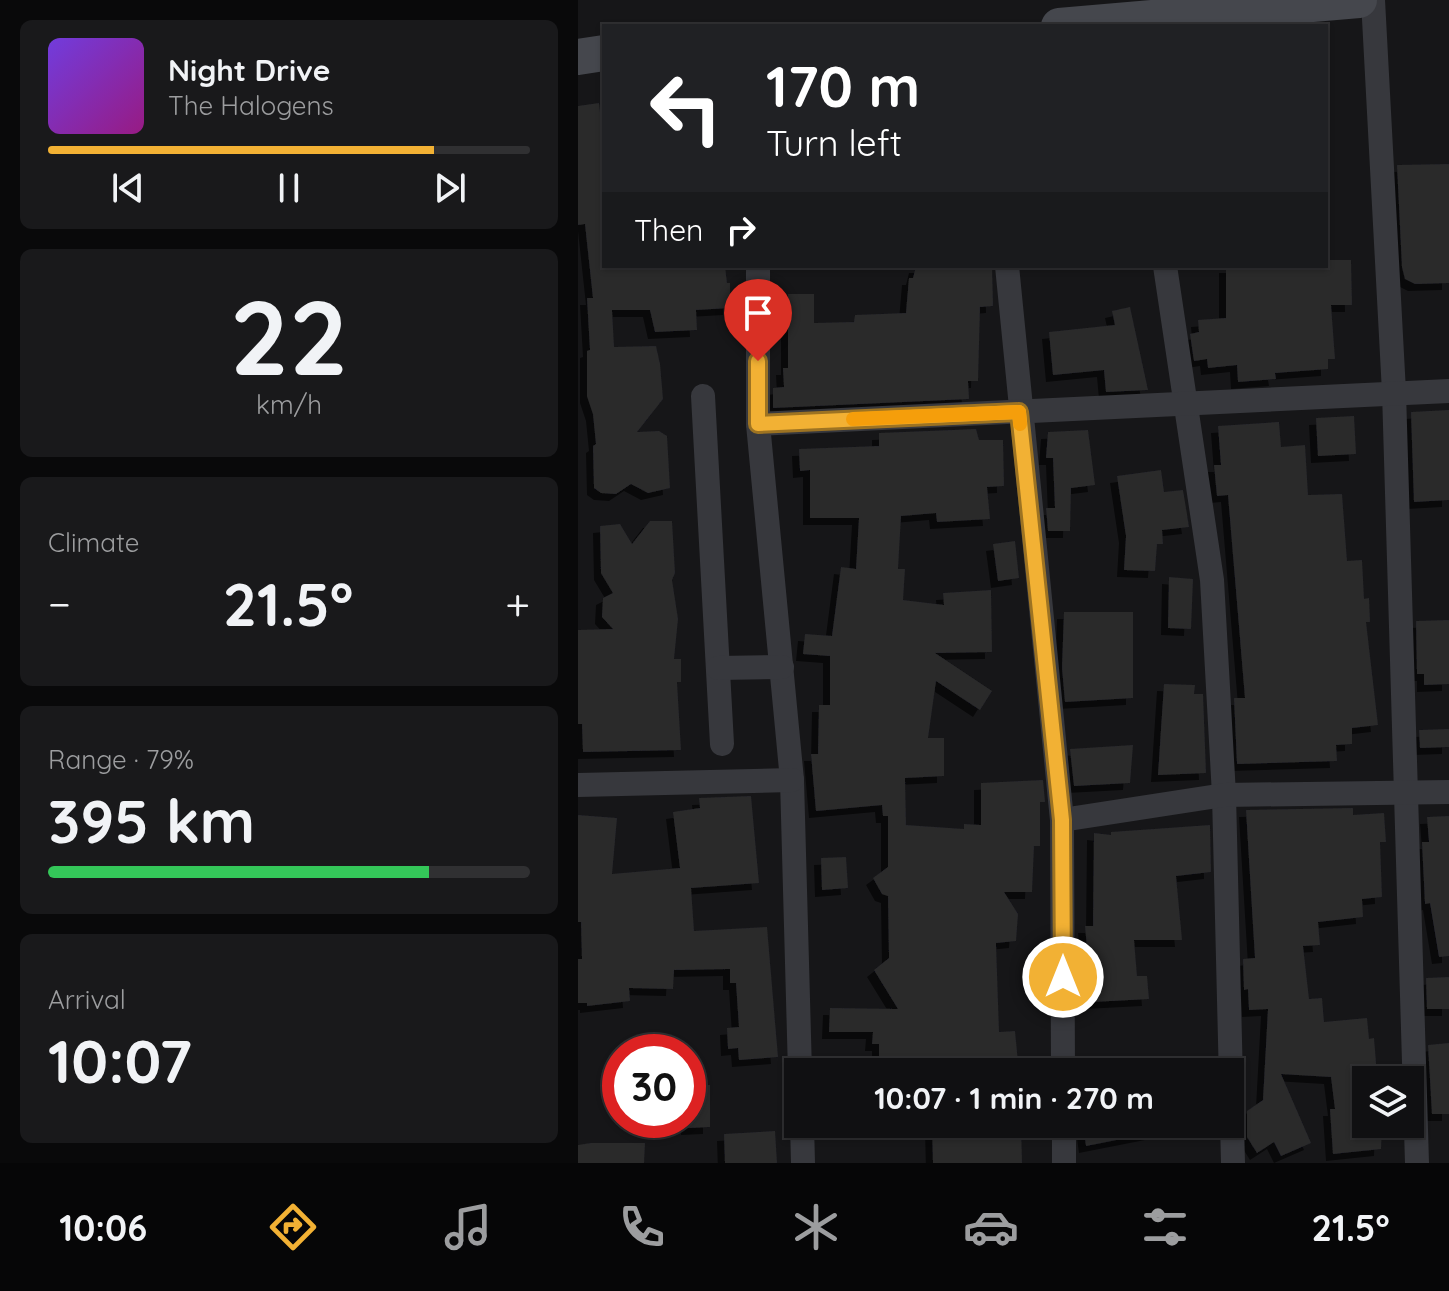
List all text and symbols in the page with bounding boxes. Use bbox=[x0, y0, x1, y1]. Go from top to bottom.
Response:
text: Night Drive bbox=[168, 51, 330, 89]
text: 170 m bbox=[766, 51, 920, 121]
icon: left bbox=[634, 56, 738, 160]
text: The Halogens bbox=[168, 89, 334, 122]
text: Turn left bbox=[766, 120, 902, 165]
icon: previous bbox=[106, 166, 150, 210]
icon: pause bbox=[267, 166, 311, 210]
icon: next bbox=[428, 166, 472, 210]
icon: right bbox=[719, 208, 763, 252]
text: Then bbox=[634, 211, 703, 249]
text: 22 bbox=[230, 271, 348, 401]
pin bbox=[724, 279, 792, 361]
icon: arrive bbox=[736, 291, 780, 335]
text: km/h bbox=[256, 388, 322, 421]
text: Climate bbox=[48, 526, 139, 559]
text: 21.5° bbox=[223, 566, 353, 641]
text: − bbox=[48, 576, 71, 631]
text: + bbox=[505, 576, 530, 631]
text: Range · 79% bbox=[48, 743, 194, 776]
text: 395 km bbox=[48, 783, 255, 858]
position arrow bbox=[1021, 935, 1105, 1019]
text: Arrival bbox=[48, 983, 126, 1016]
text: 10:07 bbox=[48, 1023, 192, 1098]
speed limit sign: 30 bbox=[602, 1034, 706, 1138]
map controls bbox=[1352, 1066, 1424, 1138]
button: layers bbox=[1352, 1066, 1424, 1138]
text: 10:07 · 1 min · 270 m bbox=[874, 1079, 1154, 1117]
icon: directions bbox=[265, 1199, 321, 1255]
icon: music bbox=[440, 1199, 496, 1255]
icon: phone bbox=[614, 1199, 670, 1255]
icon: climate bbox=[788, 1199, 844, 1255]
icon: car bbox=[963, 1199, 1019, 1255]
icon: filters bbox=[1137, 1199, 1193, 1255]
text: 10:06 bbox=[59, 1205, 147, 1250]
text: 21.5° bbox=[1311, 1205, 1390, 1250]

